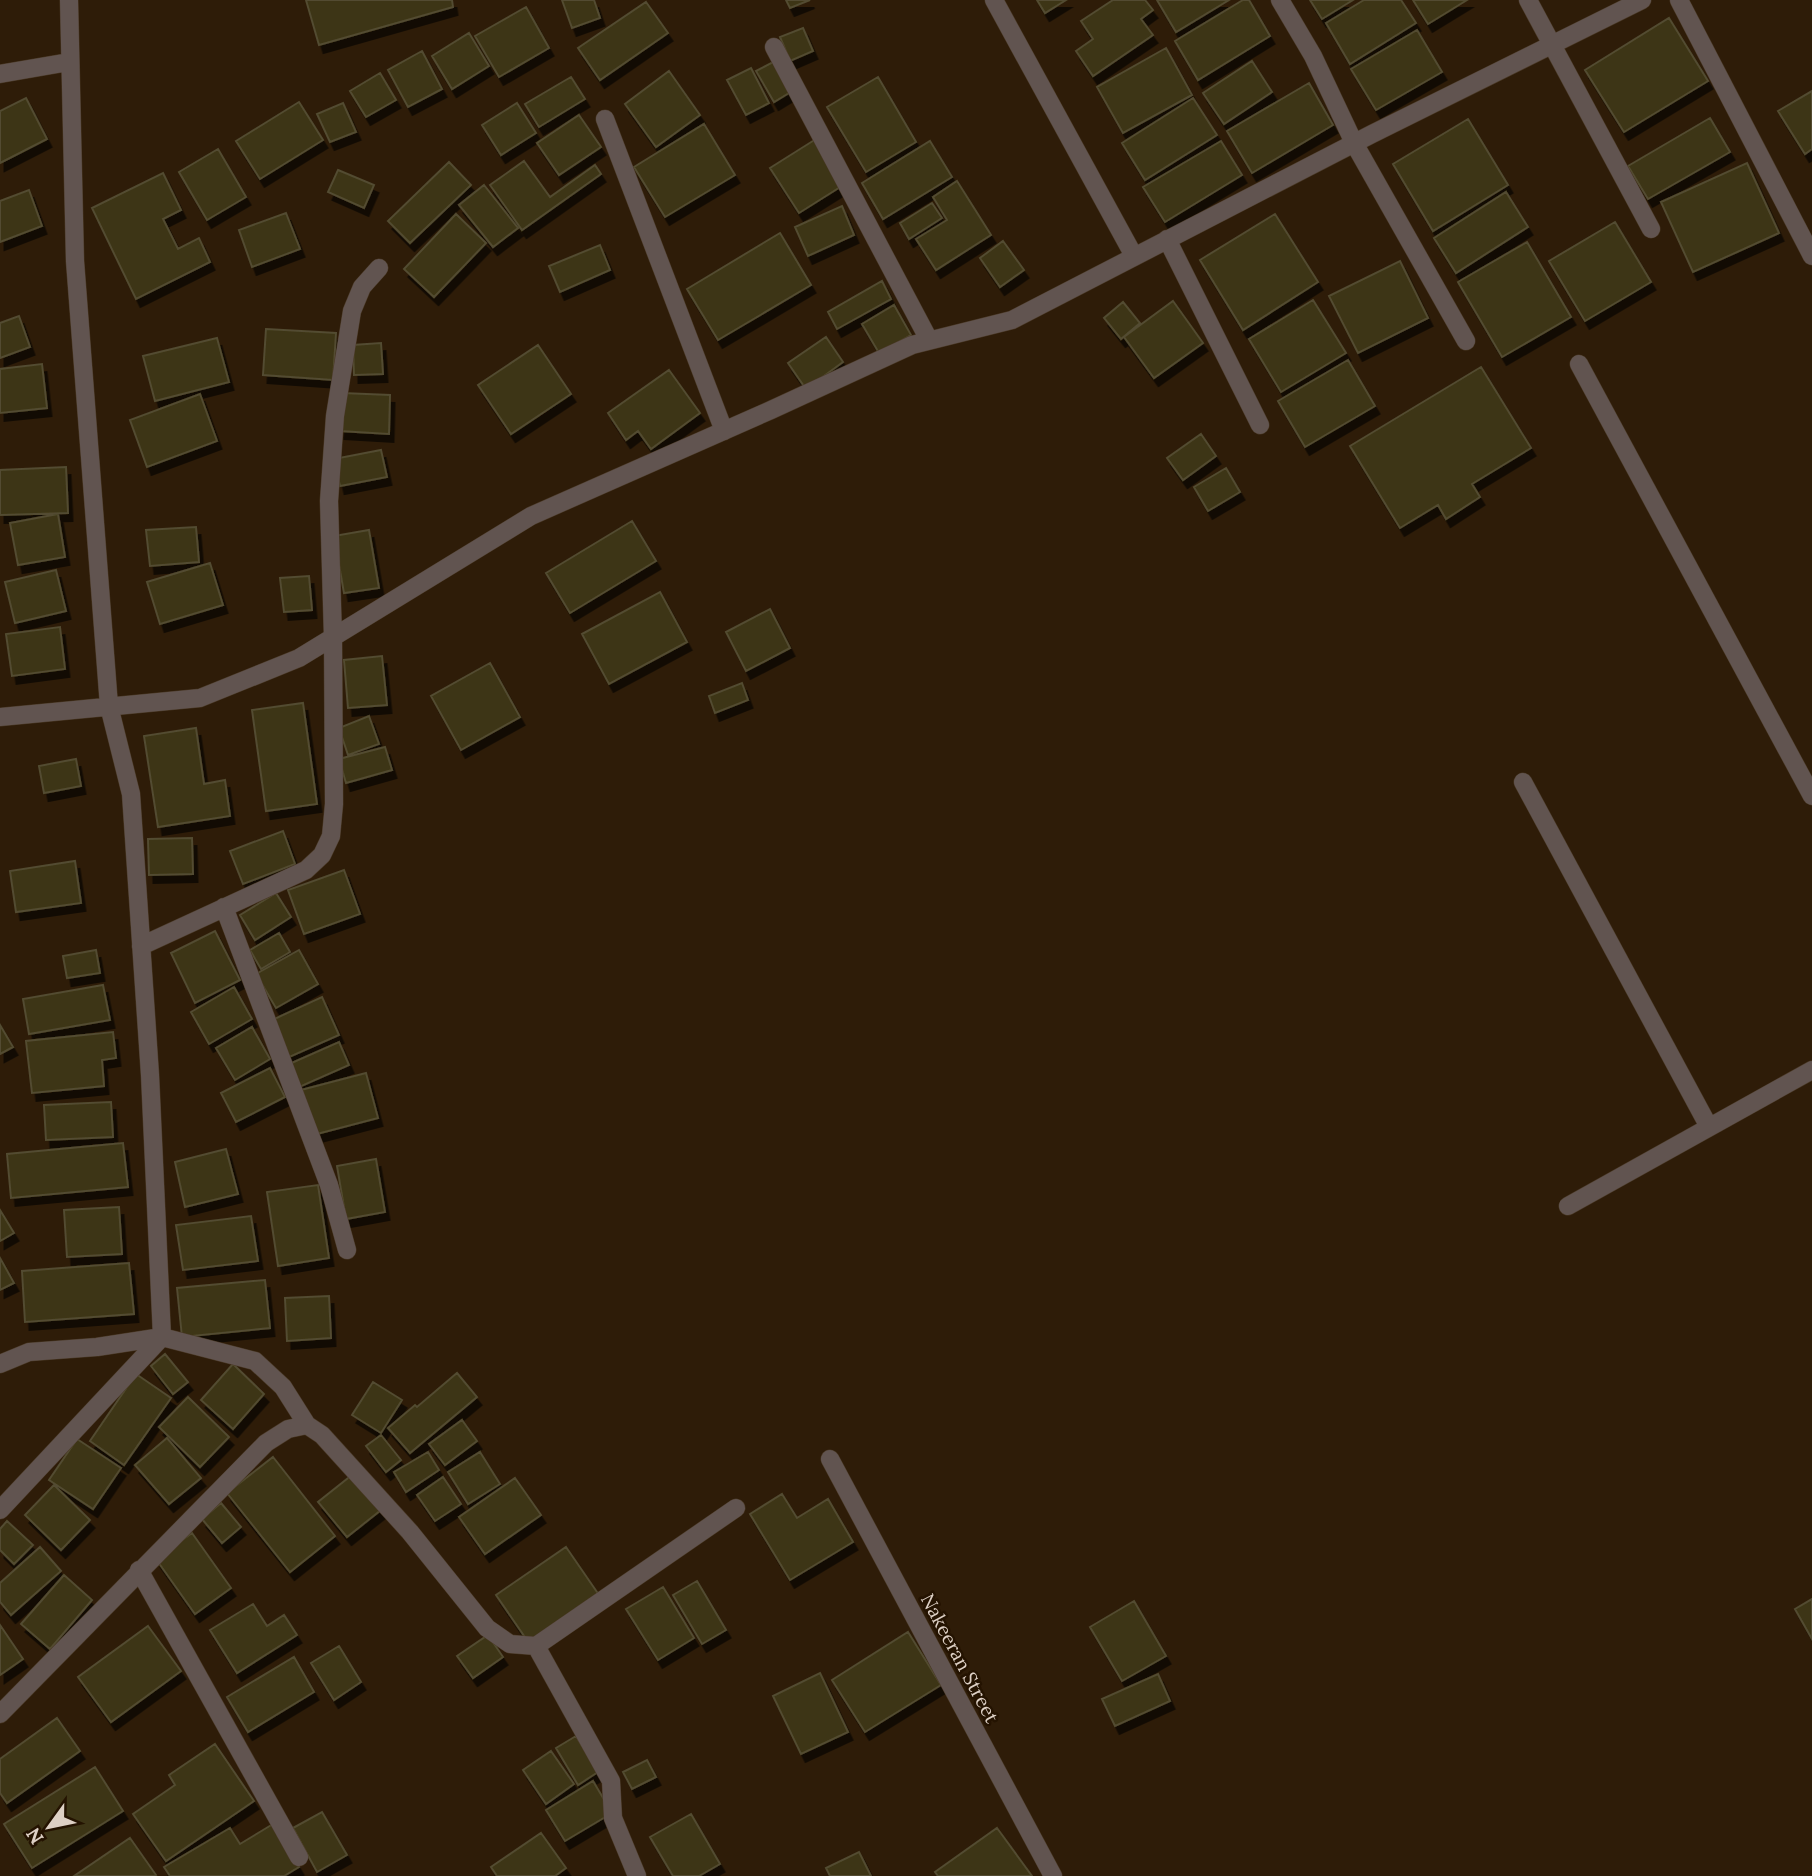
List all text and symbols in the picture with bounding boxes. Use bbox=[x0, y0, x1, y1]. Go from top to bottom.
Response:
street label: Nakeeran Street bbox=[916, 1589, 1004, 1727]
north arrow bbox=[14, 1792, 84, 1862]
text: N bbox=[21, 1823, 49, 1849]

